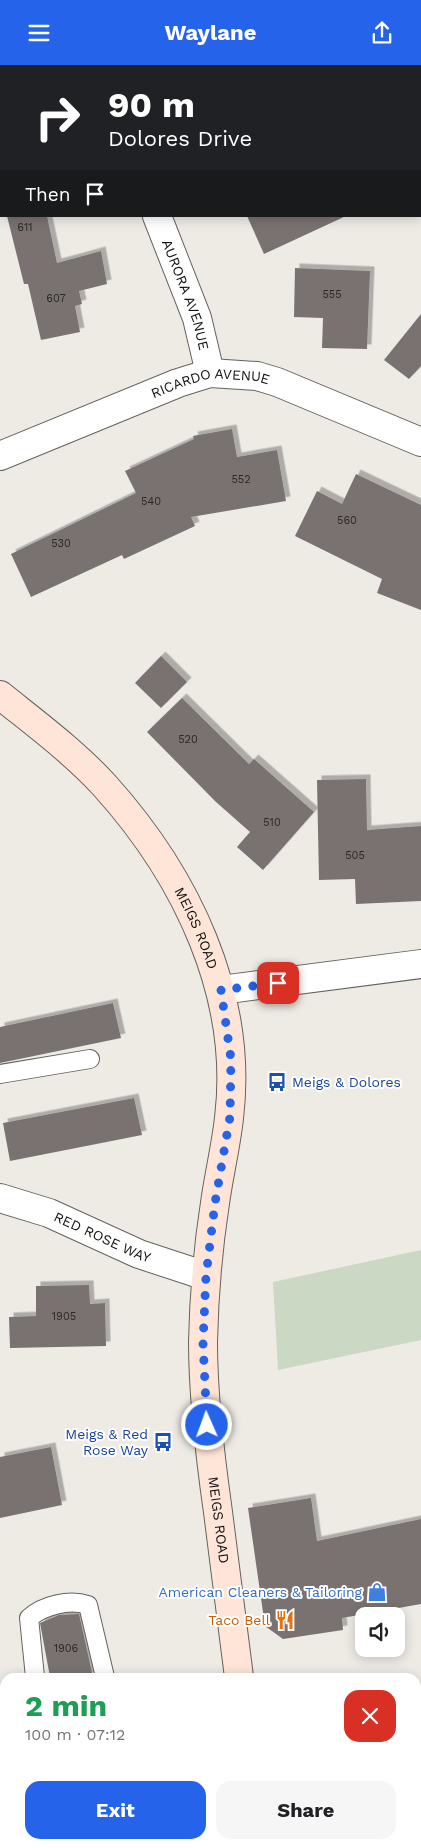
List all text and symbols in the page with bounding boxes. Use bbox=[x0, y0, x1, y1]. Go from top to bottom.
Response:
icon: menu bbox=[25, 19, 53, 47]
icon: share bbox=[368, 19, 396, 47]
text: Waylane bbox=[165, 20, 256, 45]
text: 90 m bbox=[108, 84, 195, 126]
icon: right bbox=[25, 85, 90, 150]
text: Dolores Drive bbox=[108, 126, 252, 151]
icon: arrive bbox=[81, 180, 109, 208]
text: Then bbox=[25, 183, 71, 206]
house number: 611 bbox=[17, 221, 33, 234]
street label: AURORA AVENUE bbox=[159, 237, 212, 352]
house number: 555 bbox=[322, 288, 342, 301]
house number: 607 bbox=[46, 292, 66, 305]
street label: RICARDO AVENUE bbox=[149, 365, 272, 401]
house number: 552 bbox=[231, 473, 251, 486]
house number: 540 bbox=[141, 495, 161, 508]
house number: 560 bbox=[337, 514, 357, 527]
house number: 530 bbox=[51, 537, 71, 550]
house number: 520 bbox=[178, 733, 198, 746]
house number: 510 bbox=[263, 816, 281, 829]
house number: 505 bbox=[345, 849, 365, 862]
street label: MEIGS ROAD bbox=[171, 884, 221, 971]
pin bbox=[257, 962, 299, 1004]
icon: arrive bbox=[264, 969, 292, 997]
bus stop icon: Meigs & Dolores bbox=[266, 1071, 288, 1093]
place label: Meigs & Dolores bbox=[292, 1074, 401, 1090]
street label: RED ROSE WAY bbox=[52, 1208, 153, 1265]
house number: 1905 bbox=[52, 1310, 76, 1323]
position arrow bbox=[180, 1398, 232, 1450]
place label: Meigs & Red Rose Way bbox=[65, 1426, 149, 1458]
bus stop icon: Meigs & Red Rose Way bbox=[152, 1431, 174, 1453]
street label: MEIGS ROAD bbox=[205, 1475, 232, 1564]
shop icon: American Cleaners & Tailoring bbox=[366, 1581, 388, 1603]
place label: American Cleaners & Tailoring bbox=[158, 1584, 363, 1600]
map controls bbox=[355, 1607, 405, 1657]
button: sound bbox=[355, 1607, 405, 1657]
restaurant icon: Taco Bell bbox=[274, 1609, 296, 1631]
place label: Taco Bell bbox=[208, 1612, 271, 1628]
house number: 1906 bbox=[54, 1642, 79, 1655]
text: 2 min bbox=[25, 1688, 107, 1723]
button: close bbox=[344, 1690, 396, 1742]
text: 100 m · 07:12 bbox=[25, 1725, 125, 1744]
button: Exit bbox=[25, 1781, 206, 1839]
button: Share bbox=[216, 1781, 396, 1839]

